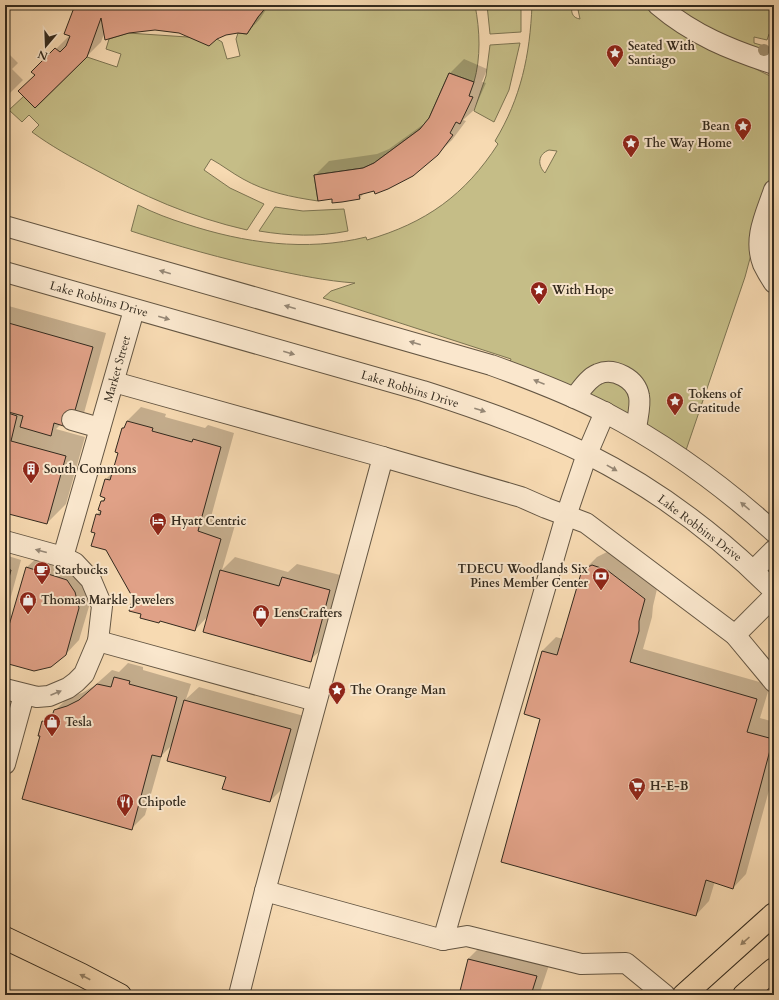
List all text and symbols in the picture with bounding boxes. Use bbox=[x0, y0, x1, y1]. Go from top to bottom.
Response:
north arrow bbox=[26, 26, 66, 66]
place label: Seated With Santiago bbox=[628, 38, 696, 68]
place icon: Seated With Santiago bbox=[605, 43, 625, 68]
text: N bbox=[36, 46, 50, 64]
place icon: Bean bbox=[733, 116, 753, 141]
place label: Bean bbox=[702, 118, 730, 134]
place icon: The Way Home bbox=[621, 133, 641, 158]
place label: The Way Home bbox=[644, 135, 732, 151]
one-way arrow bbox=[158, 268, 171, 274]
street label: Lake Robbins Drive bbox=[48, 277, 150, 321]
place icon: With Hope bbox=[529, 280, 549, 305]
place label: With Hope bbox=[551, 282, 614, 298]
one-way arrow bbox=[283, 304, 295, 310]
one-way arrow bbox=[158, 315, 170, 321]
street label: Market Street bbox=[100, 334, 134, 404]
one-way arrow bbox=[408, 340, 420, 346]
one-way arrow bbox=[282, 351, 295, 357]
street label: Lake Robbins Drive bbox=[359, 366, 461, 412]
one-way arrow bbox=[532, 379, 544, 385]
place label: Tokens of Gratitude bbox=[688, 386, 743, 416]
place icon: Tokens of Gratitude bbox=[665, 391, 685, 416]
one-way arrow bbox=[475, 407, 487, 413]
building icon: South Commons bbox=[21, 459, 41, 484]
place label: South Commons bbox=[44, 461, 136, 477]
one-way arrow bbox=[606, 465, 618, 472]
street label: Lake Robbins Drive bbox=[655, 491, 745, 565]
one-way arrow bbox=[739, 502, 750, 511]
hotel icon: Hyatt Centric bbox=[148, 511, 168, 536]
place label: Hyatt Centric bbox=[171, 513, 246, 529]
one-way arrow bbox=[35, 548, 47, 554]
cafe icon: Starbucks bbox=[32, 560, 52, 585]
place label: TDECU Woodlands Six Pines Member Center bbox=[458, 561, 588, 591]
place label: Starbucks bbox=[55, 562, 108, 578]
bank icon: TDECU Woodlands Six Pines Member Center bbox=[591, 566, 611, 591]
shop icon: Thomas Markle Jewelers bbox=[18, 590, 38, 615]
place label: Thomas Markle Jewelers bbox=[41, 592, 174, 608]
shop icon: LensCrafters bbox=[251, 603, 271, 628]
place label: LensCrafters bbox=[274, 605, 342, 621]
place icon: The Orange Man bbox=[327, 680, 347, 705]
place label: The Orange Man bbox=[350, 682, 446, 698]
one-way arrow bbox=[51, 690, 62, 696]
shop icon: Tesla bbox=[42, 712, 62, 737]
place label: Tesla bbox=[65, 714, 92, 730]
supermarket icon: H-E-B bbox=[627, 776, 647, 801]
place label: H-E-B bbox=[650, 778, 689, 794]
restaurant icon: Chipotle bbox=[115, 792, 135, 817]
place label: Chipotle bbox=[138, 794, 186, 810]
one-way arrow bbox=[740, 936, 750, 945]
one-way arrow bbox=[80, 973, 91, 980]

